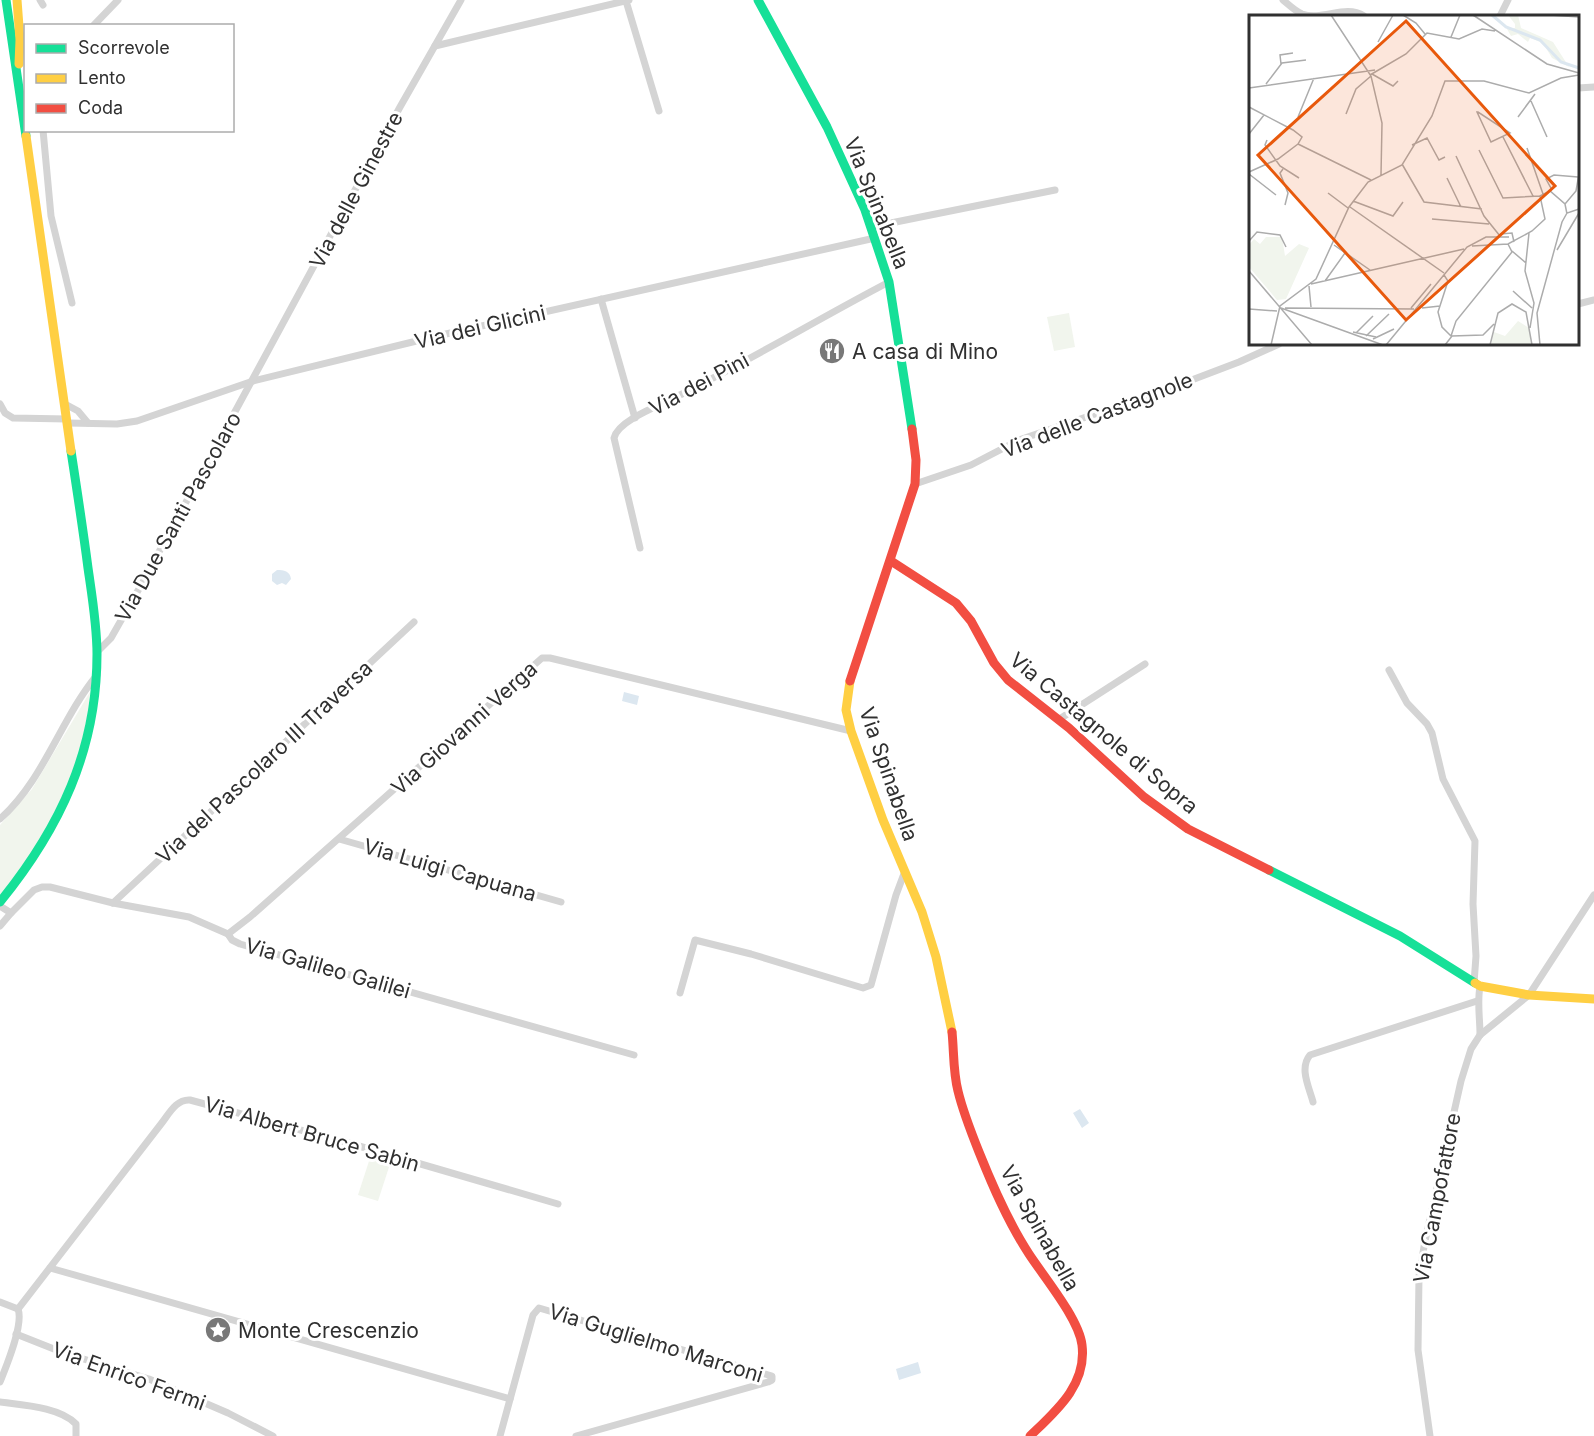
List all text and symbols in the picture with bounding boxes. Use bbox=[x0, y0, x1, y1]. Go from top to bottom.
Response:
inset map bbox=[1249, 15, 1579, 345]
legend bbox=[24, 24, 234, 132]
text: Scorrevole bbox=[78, 37, 170, 58]
text: Lento bbox=[78, 67, 126, 88]
text: Coda bbox=[78, 97, 123, 118]
street label: Via delle Ginestre bbox=[304, 107, 408, 273]
street label: Via Spinabella bbox=[839, 133, 915, 273]
street label: Via dei Glicini bbox=[412, 300, 548, 354]
restaurant icon: A casa di Mino bbox=[817, 336, 847, 366]
place label: A casa di Mino bbox=[852, 339, 998, 364]
street label: Via dei Pini bbox=[645, 347, 753, 421]
street label: Via delle Castagnole bbox=[998, 367, 1196, 463]
street label: Via Due Santi Pascolaro bbox=[110, 408, 246, 626]
street label: Via Castagnole di Sopra bbox=[1005, 647, 1203, 819]
street label: Via del Pascolaro III Traversa bbox=[151, 655, 377, 869]
street label: Via Giovanni Verga bbox=[386, 656, 542, 800]
street label: Via Spinabella bbox=[854, 704, 924, 844]
street label: Via Luigi Capuana bbox=[361, 833, 539, 907]
street label: Via Galileo Galilei bbox=[242, 932, 414, 1004]
street label: Via Albert Bruce Sabin bbox=[201, 1091, 423, 1177]
street label: Via Campofattore bbox=[1408, 1111, 1466, 1285]
street label: Via Spinabella bbox=[995, 1161, 1085, 1295]
street label: Via Guglielmo Marconi bbox=[546, 1298, 766, 1388]
place icon: Monte Crescenzio bbox=[203, 1315, 233, 1345]
place label: Monte Crescenzio bbox=[238, 1318, 419, 1343]
street label: Via Enrico Fermi bbox=[49, 1337, 209, 1415]

